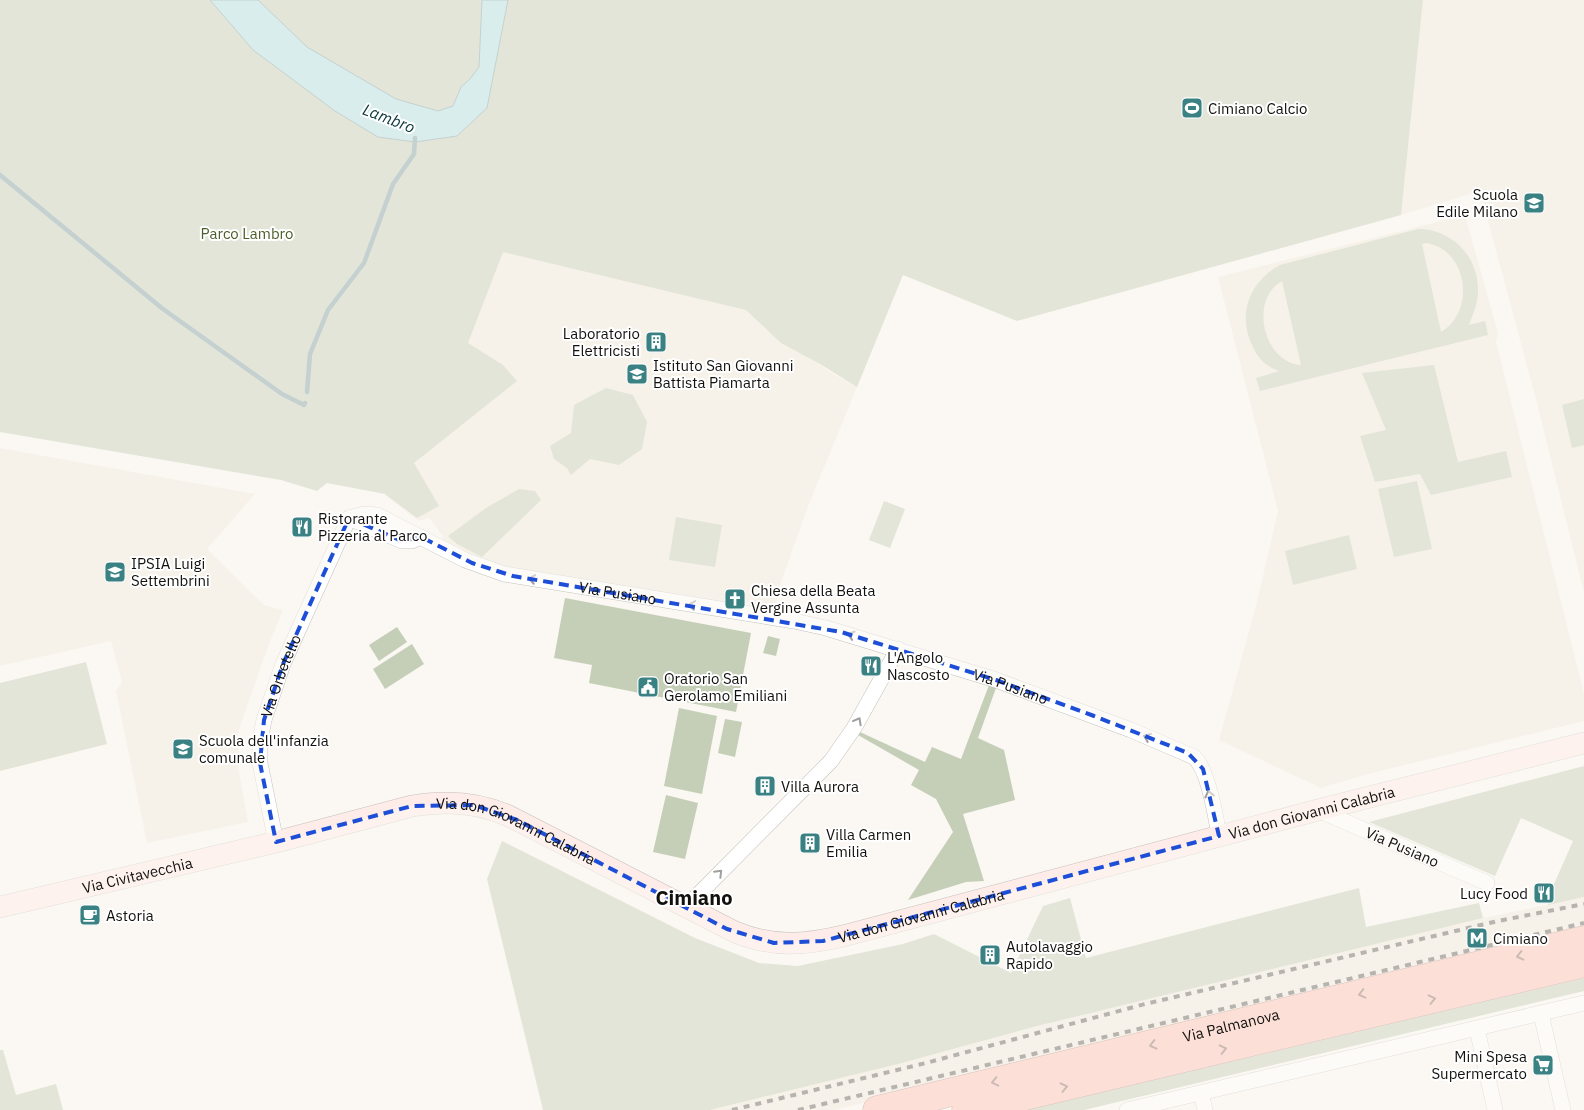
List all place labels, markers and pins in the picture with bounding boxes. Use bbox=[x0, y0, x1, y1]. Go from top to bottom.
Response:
sports icon: Cimiano Calcio bbox=[1180, 96, 1204, 120]
place label: Cimiano Calcio bbox=[1208, 99, 1307, 118]
place label: Scuola Edile Milano bbox=[1436, 185, 1518, 221]
school or university icon: Scuola Edile Milano bbox=[1522, 191, 1546, 215]
place label: Laboratorio Elettricisti bbox=[563, 324, 640, 360]
building icon: Laboratorio Elettricisti bbox=[644, 330, 668, 354]
place label: Istituto San Giovanni Battista Piamarta bbox=[653, 356, 793, 392]
school or university icon: Istituto San Giovanni Battista Piamarta bbox=[625, 362, 649, 386]
place label: Ristorante Pizzeria al Parco bbox=[318, 509, 428, 545]
restaurant icon: Ristorante Pizzeria al Parco bbox=[290, 515, 314, 539]
place label: IPSIA Luigi Settembrini bbox=[131, 554, 210, 590]
school or university icon: IPSIA Luigi Settembrini bbox=[103, 560, 127, 584]
place label: Chiesa della Beata Vergine Assunta bbox=[751, 581, 876, 617]
church icon: Chiesa della Beata Vergine Assunta bbox=[723, 587, 747, 611]
place label: L'Angolo Nascosto bbox=[887, 648, 950, 684]
restaurant icon: L'Angolo Nascosto bbox=[859, 654, 883, 678]
place label: Oratorio San Gerolamo Emiliani bbox=[664, 669, 787, 705]
public building icon: Oratorio San Gerolamo Emiliani bbox=[636, 675, 660, 699]
place label: Scuola dell'infanzia comunale bbox=[199, 731, 329, 767]
school or university icon: Scuola dell'infanzia comunale bbox=[171, 737, 195, 761]
building icon: Villa Aurora bbox=[753, 774, 777, 798]
place label: Villa Aurora bbox=[781, 777, 859, 796]
place label: Villa Carmen Emilia bbox=[826, 825, 911, 861]
building icon: Villa Carmen Emilia bbox=[798, 831, 822, 855]
restaurant icon: Lucy Food bbox=[1532, 881, 1556, 905]
place label: Lucy Food bbox=[1460, 884, 1528, 903]
cafe icon: Astoria bbox=[78, 903, 102, 927]
place label: Astoria bbox=[106, 906, 154, 925]
metro station icon: Cimiano bbox=[1465, 926, 1489, 950]
place label: Cimiano bbox=[1493, 929, 1548, 948]
place label: Autolavaggio Rapido bbox=[1006, 937, 1093, 973]
building icon: Autolavaggio Rapido bbox=[978, 943, 1002, 967]
place label: Mini Spesa Supermercato bbox=[1431, 1047, 1527, 1083]
supermarket icon: Mini Spesa Supermercato bbox=[1531, 1053, 1555, 1077]

